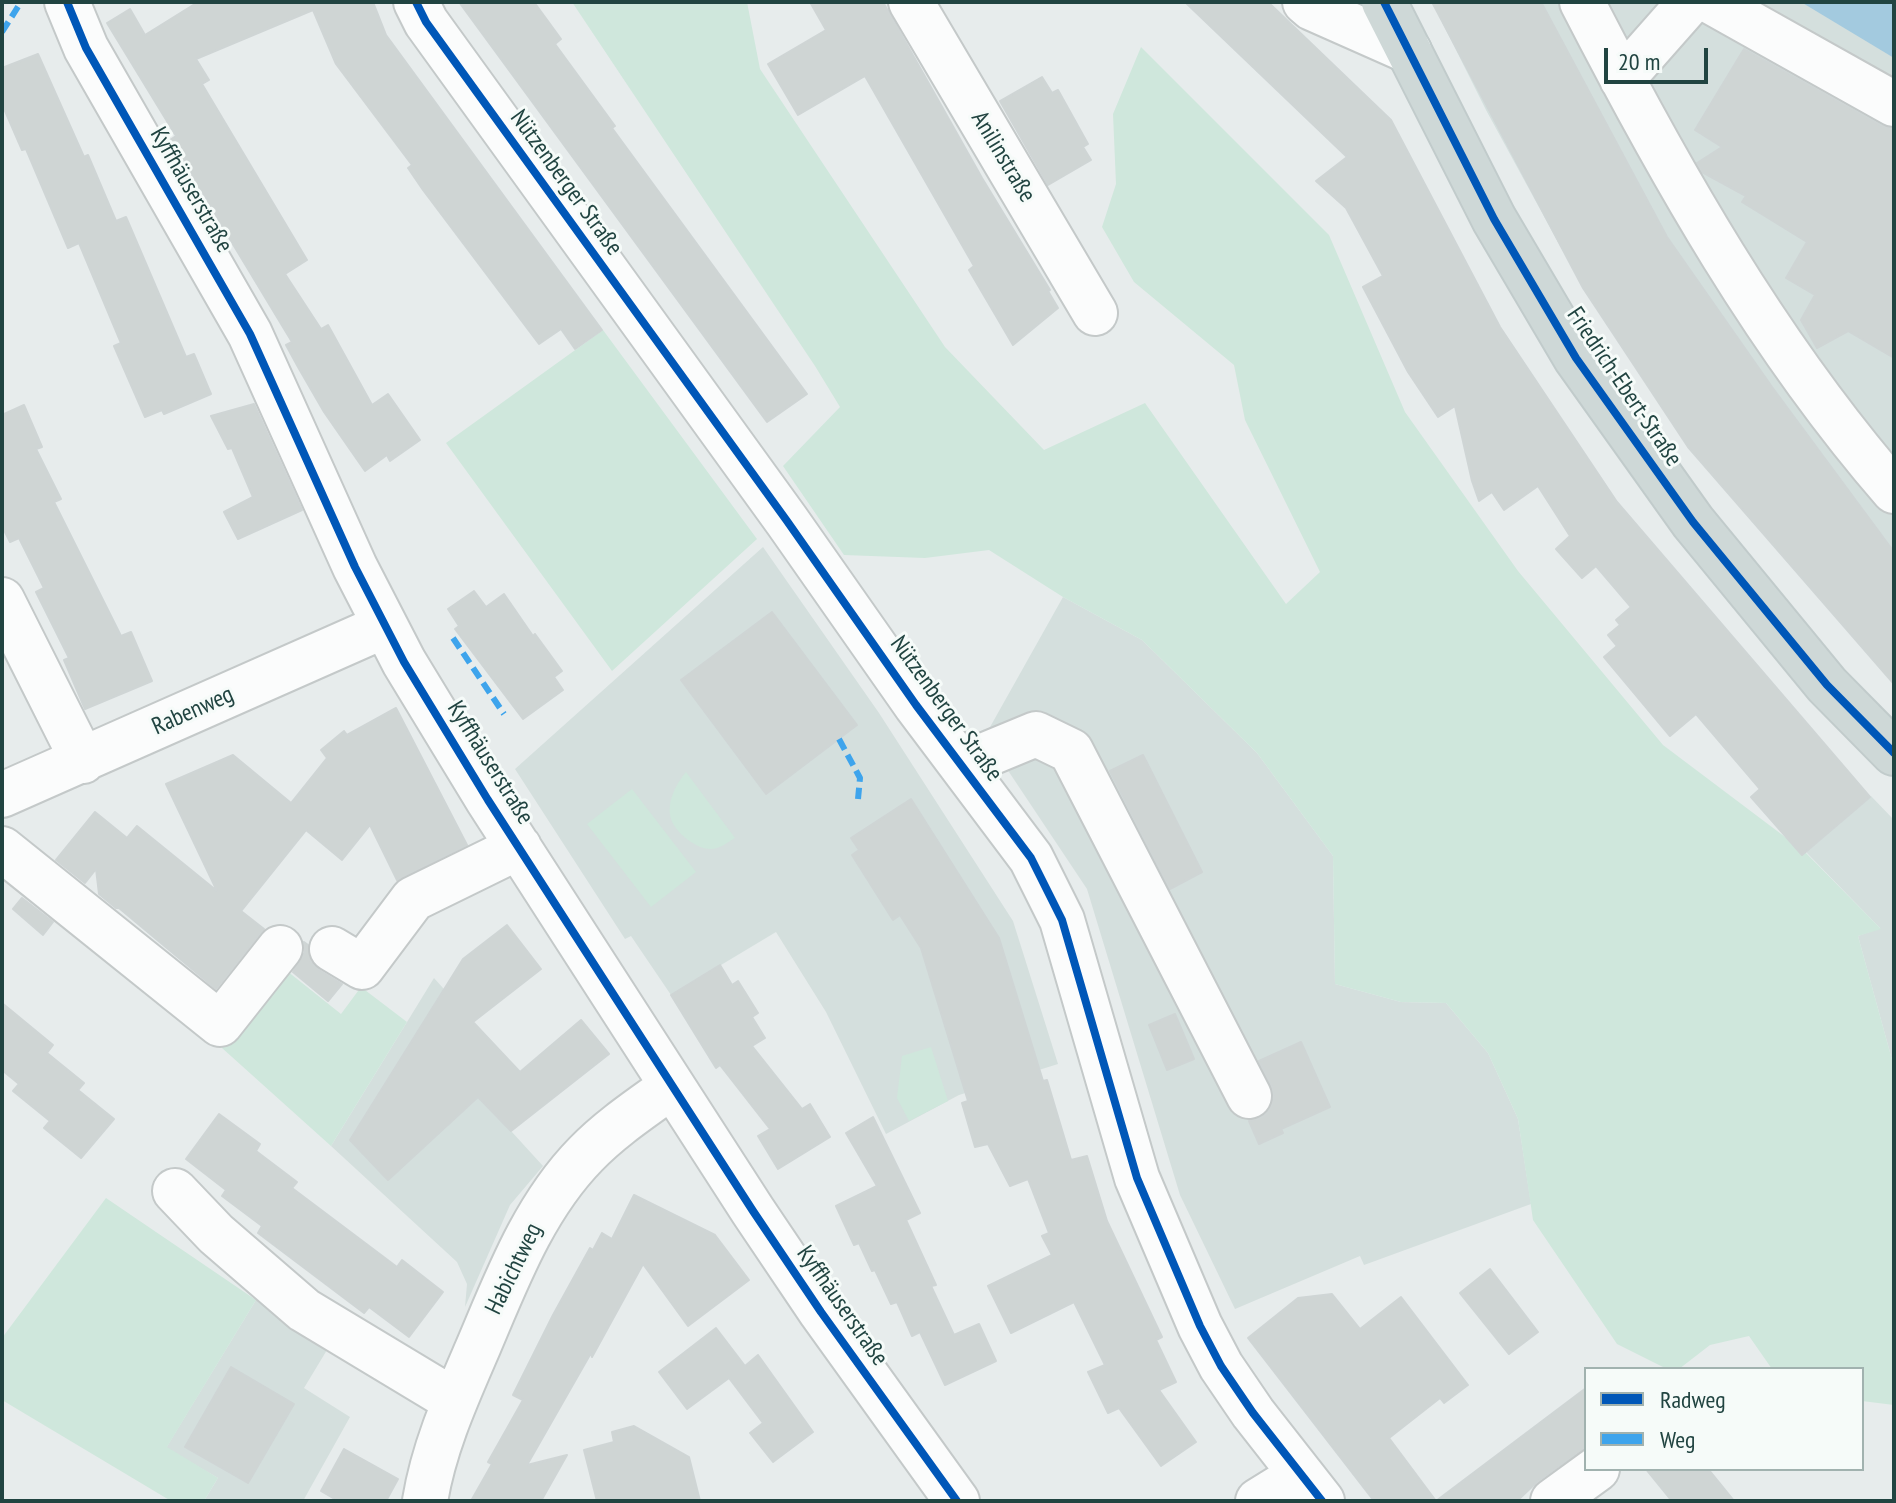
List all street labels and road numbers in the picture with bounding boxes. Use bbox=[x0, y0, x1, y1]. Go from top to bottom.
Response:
street label: Nützenberger Straße bbox=[504, 105, 628, 261]
street label: Anilinstraße bbox=[965, 106, 1041, 208]
street label: Kyffhäuserstraße bbox=[144, 122, 238, 258]
street label: Friedrich-Ebert-Straße bbox=[1560, 302, 1688, 472]
street label: Nützenberger Straße bbox=[884, 631, 1008, 787]
street label: Rabenweg bbox=[148, 680, 238, 742]
street label: Kyffhäuserstraße bbox=[441, 696, 539, 830]
street label: Habichtweg bbox=[480, 1219, 548, 1319]
street label: Kyffhäuserstraße bbox=[790, 1240, 894, 1372]

